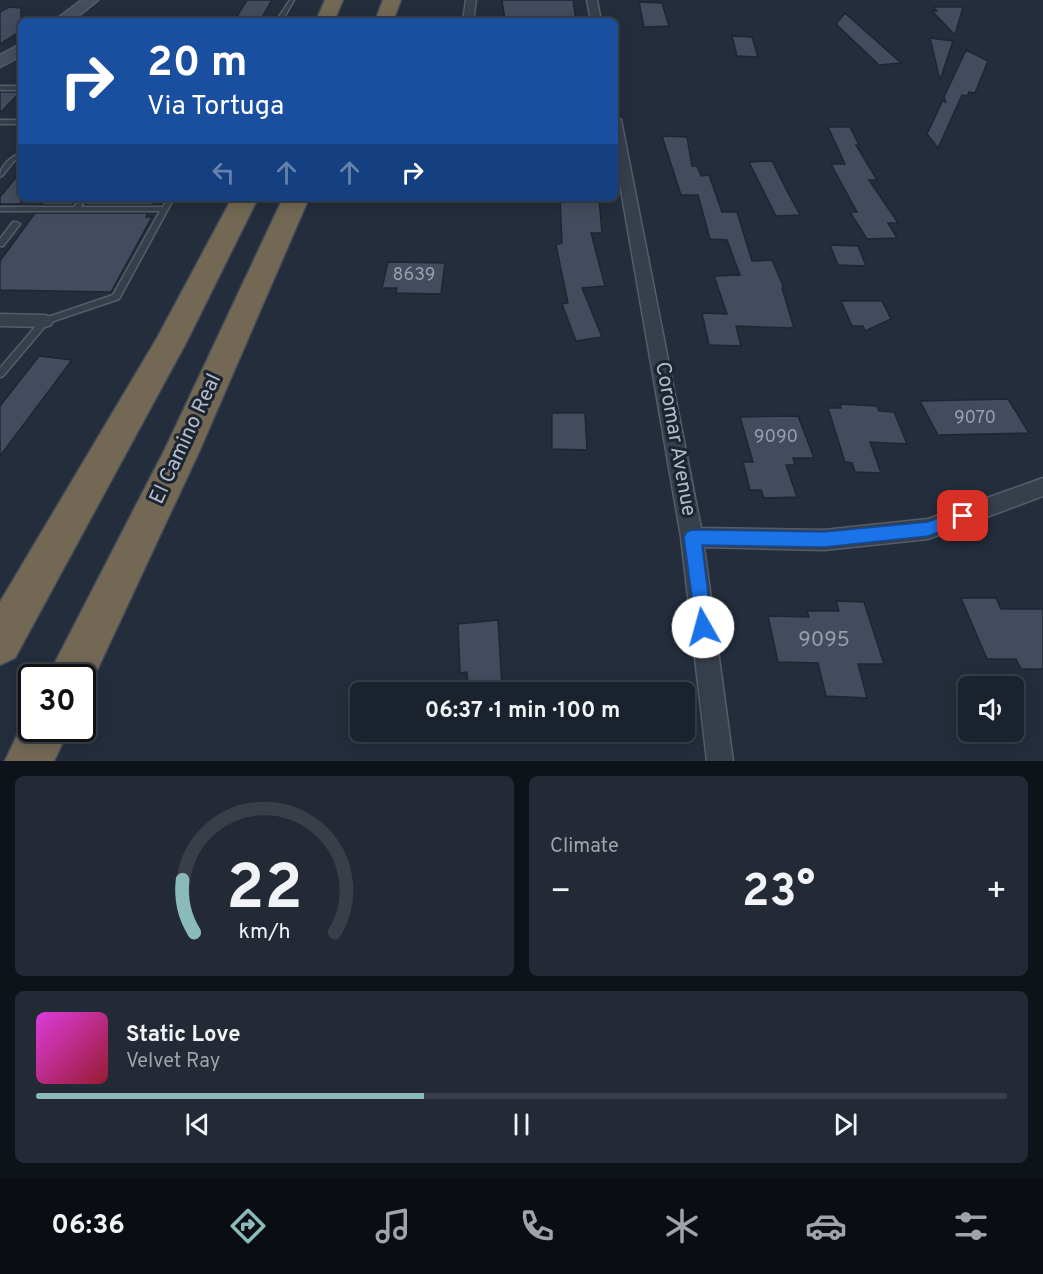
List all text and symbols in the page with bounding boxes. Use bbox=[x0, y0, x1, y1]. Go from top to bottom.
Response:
text: 20 m bbox=[147, 38, 248, 91]
icon: right bbox=[48, 42, 126, 120]
text: Via Tortuga bbox=[147, 90, 284, 124]
icon: left bbox=[207, 156, 240, 189]
icon: ahead bbox=[270, 156, 303, 189]
icon: ahead bbox=[333, 156, 366, 189]
icon: right bbox=[396, 156, 429, 189]
house number: 8639 bbox=[393, 264, 435, 287]
street label: Coromar Avenue bbox=[648, 360, 702, 518]
street label: El Camino Real bbox=[144, 369, 228, 509]
house number: 9070 bbox=[954, 407, 996, 430]
house number: 9090 bbox=[754, 426, 798, 449]
pin bbox=[937, 490, 988, 541]
icon: arrive bbox=[946, 499, 979, 532]
position arrow bbox=[671, 595, 735, 659]
house number: 9095 bbox=[798, 627, 850, 654]
speed limit sign: 30 bbox=[18, 664, 96, 742]
map controls bbox=[958, 676, 1024, 742]
button: sound bbox=[958, 676, 1024, 742]
text: 06:37 · 1 min · 100 m bbox=[425, 698, 620, 725]
text: Climate bbox=[550, 834, 619, 860]
text: 22 bbox=[226, 852, 303, 931]
text: 23° bbox=[742, 865, 815, 922]
text: − bbox=[550, 872, 571, 914]
text: + bbox=[986, 872, 1007, 914]
text: km/h bbox=[238, 919, 291, 946]
text: Static Love bbox=[126, 1022, 240, 1049]
text: Velvet Ray bbox=[126, 1049, 220, 1075]
icon: previous bbox=[181, 1108, 214, 1141]
icon: pause bbox=[505, 1108, 538, 1141]
icon: next bbox=[829, 1108, 862, 1141]
icon: directions bbox=[227, 1205, 269, 1247]
icon: music bbox=[372, 1205, 414, 1247]
icon: phone bbox=[516, 1205, 558, 1247]
icon: climate bbox=[661, 1205, 703, 1247]
icon: car bbox=[805, 1205, 847, 1247]
icon: filters bbox=[950, 1205, 992, 1247]
text: 06:36 bbox=[51, 1209, 125, 1243]

